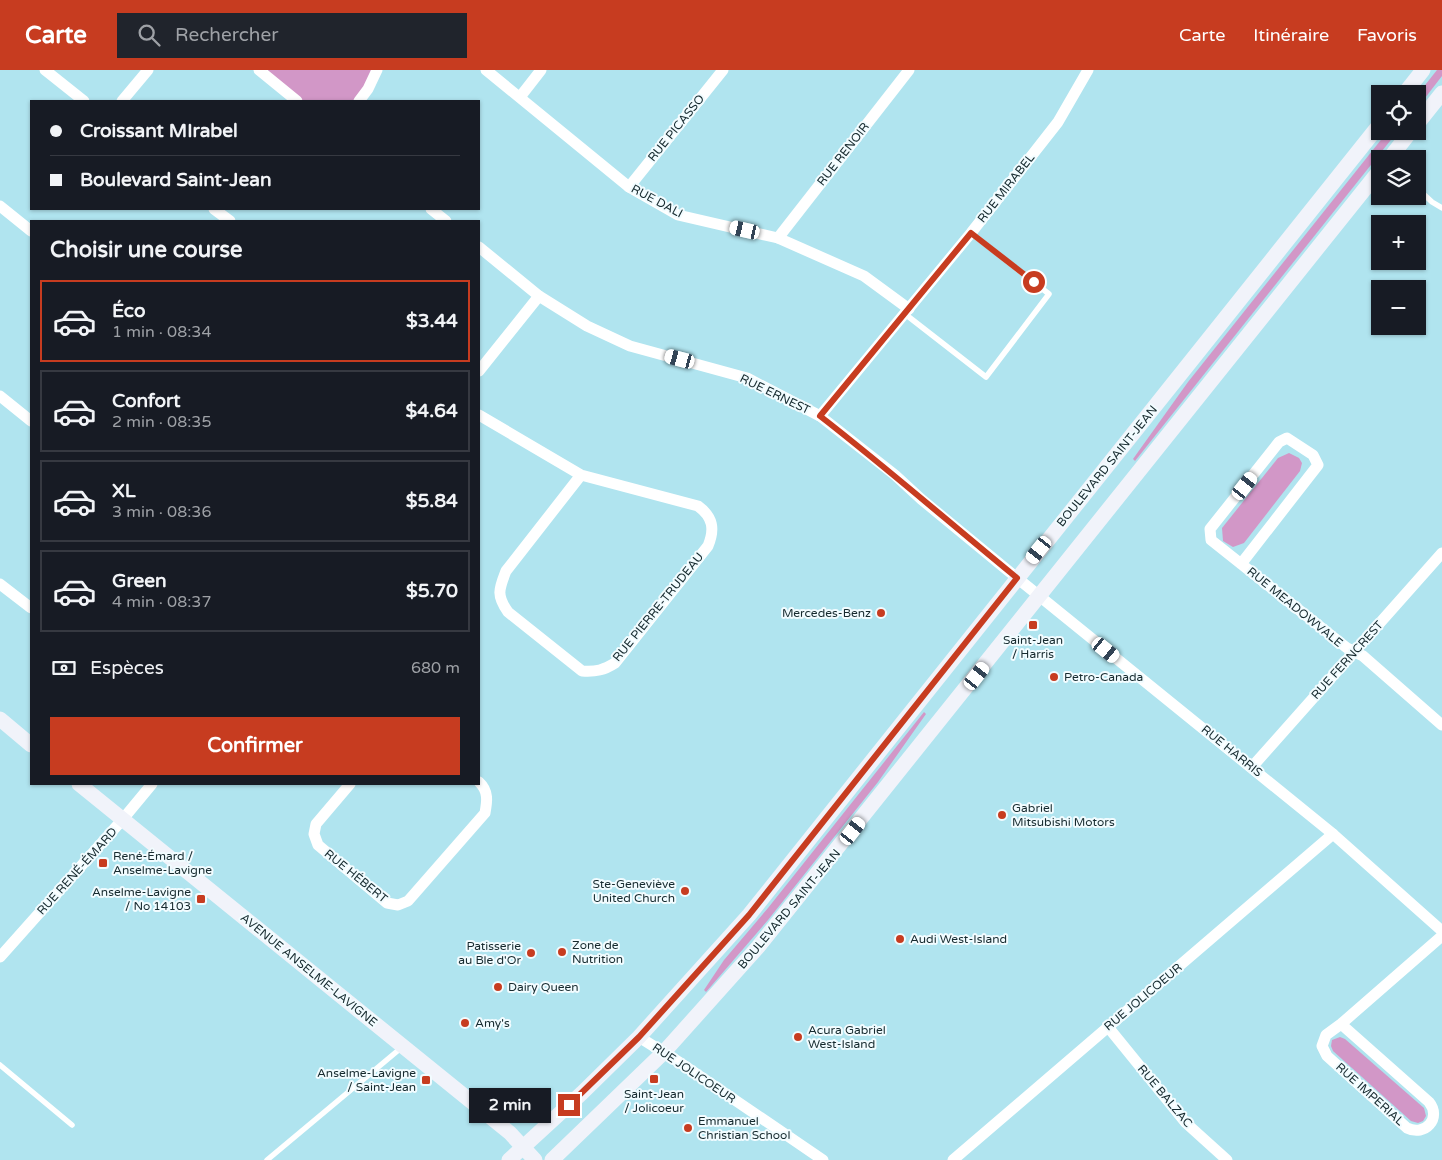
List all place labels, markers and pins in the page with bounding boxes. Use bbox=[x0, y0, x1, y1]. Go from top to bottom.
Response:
place label: Mercedes-Benz bbox=[782, 606, 871, 620]
marker: Mercedes-Benz bbox=[875, 607, 887, 619]
marker: Saint-Jean / Harris bbox=[1027, 619, 1039, 631]
place label: Saint-Jean / Harris bbox=[1003, 633, 1063, 661]
place label: Petro-Canada bbox=[1064, 670, 1143, 684]
marker: Petro-Canada bbox=[1048, 671, 1060, 683]
place label: Gabriel Mitsubishi Motors bbox=[1012, 801, 1115, 829]
marker: Gabriel Mitsubishi Motors bbox=[996, 809, 1008, 821]
place label: René-Émard / Anselme-Lavigne bbox=[113, 849, 212, 877]
marker: René-Émard / Anselme-Lavigne bbox=[97, 857, 109, 869]
place label: Ste-Geneviève United Church bbox=[593, 877, 675, 905]
place label: Anselme-Lavigne / No 14103 bbox=[92, 885, 191, 913]
marker: Ste-Geneviève United Church bbox=[679, 885, 691, 897]
marker: Anselme-Lavigne / No 14103 bbox=[195, 893, 207, 905]
place label: Audi West-Island bbox=[910, 932, 1007, 946]
marker: Audi West-Island bbox=[894, 933, 906, 945]
place label: Zone de Nutrition bbox=[572, 938, 623, 966]
place label: Patisserie au Ble d'Or bbox=[458, 939, 521, 967]
marker: Zone de Nutrition bbox=[556, 946, 568, 958]
marker: Patisserie au Ble d'Or bbox=[525, 947, 537, 959]
place label: Dairy Queen bbox=[508, 980, 579, 994]
marker: Dairy Queen bbox=[492, 981, 504, 993]
place label: Amy's bbox=[475, 1016, 510, 1030]
marker: Amy's bbox=[459, 1017, 471, 1029]
place label: Acura Gabriel West-Island bbox=[808, 1023, 886, 1051]
marker: Acura Gabriel West-Island bbox=[792, 1031, 804, 1043]
place label: Anselme-Lavigne / Saint-Jean bbox=[317, 1066, 416, 1094]
marker: Saint-Jean / Jolicoeur bbox=[648, 1073, 660, 1085]
marker: Anselme-Lavigne / Saint-Jean bbox=[420, 1074, 432, 1086]
place label: Saint-Jean / Jolicoeur bbox=[624, 1087, 684, 1115]
place label: Emmanuel Christian School bbox=[698, 1114, 790, 1142]
marker: Emmanuel Christian School bbox=[682, 1122, 694, 1134]

